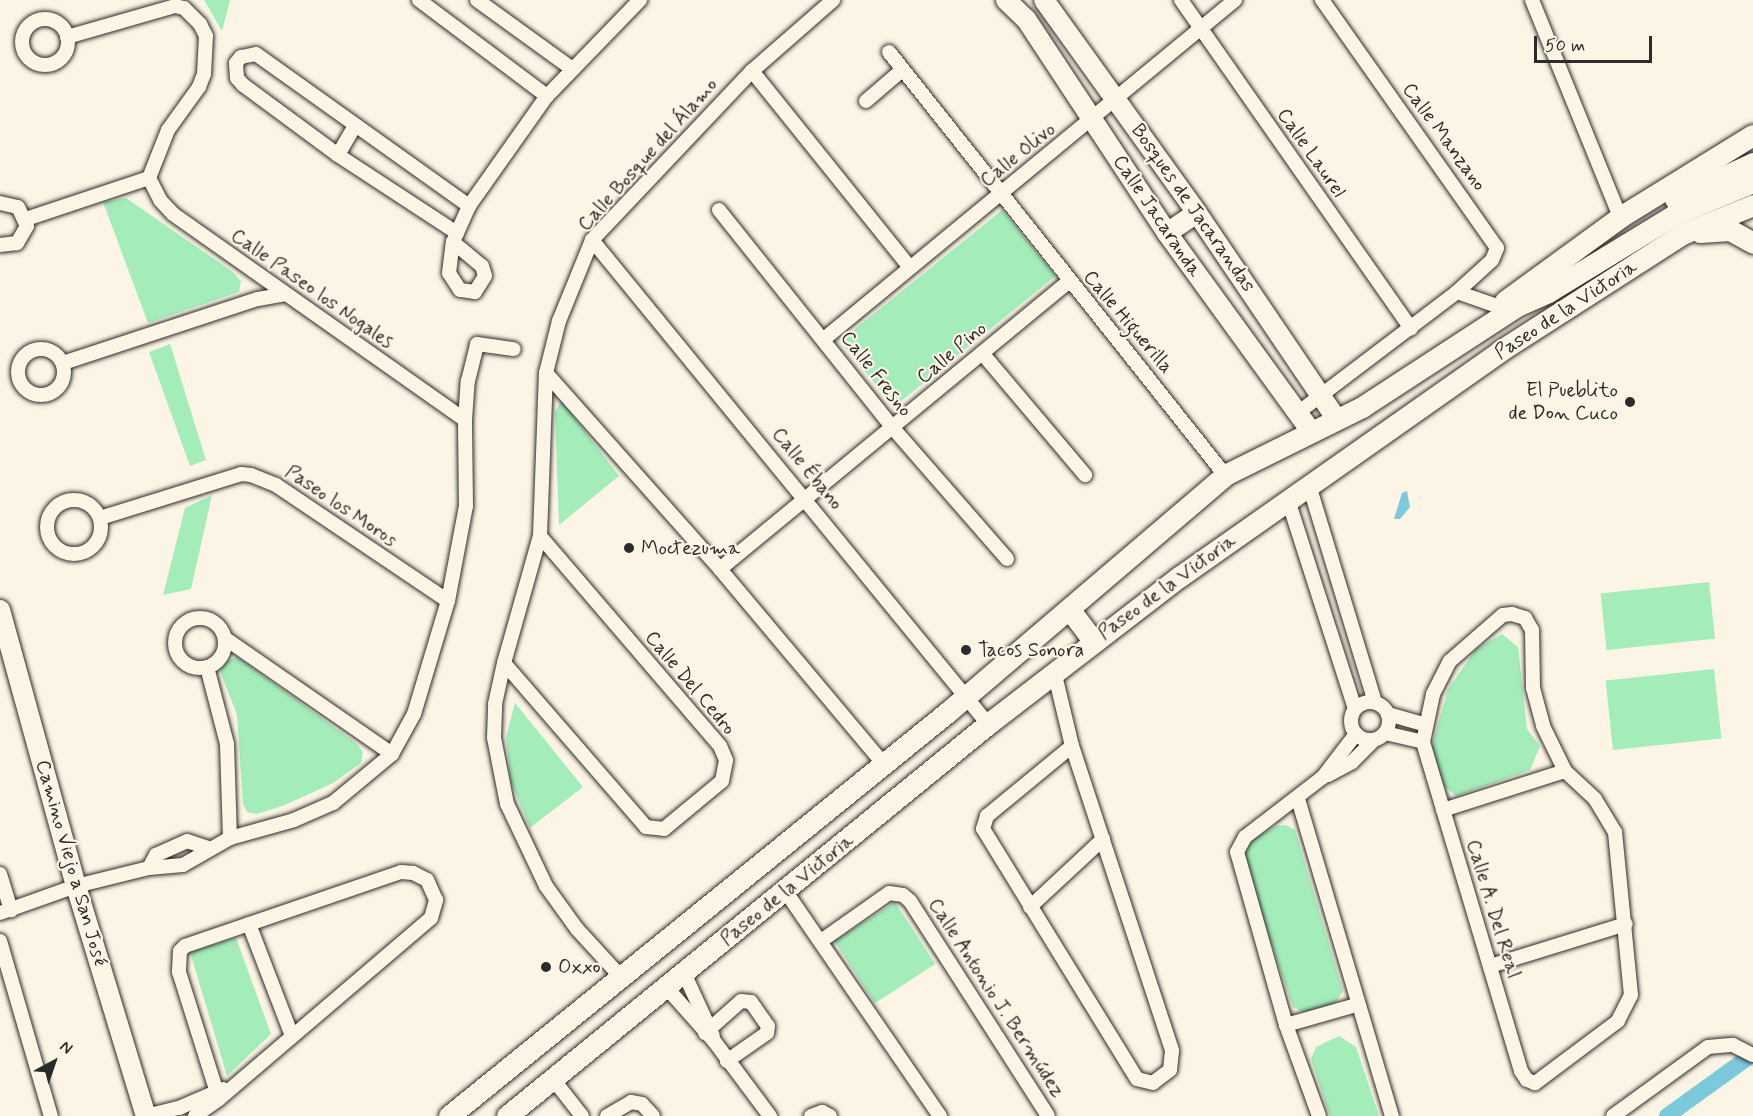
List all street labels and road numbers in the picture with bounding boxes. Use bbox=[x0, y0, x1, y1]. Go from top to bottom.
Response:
street label: Calle Bosque del Álamo bbox=[573, 74, 723, 236]
street label: Calle Manzano bbox=[1398, 79, 1490, 195]
street label: Calle Laurel bbox=[1273, 106, 1349, 200]
street label: Calle Olivo bbox=[975, 117, 1061, 193]
street label: Bosques de Jacarandas bbox=[1127, 121, 1259, 295]
street label: Calle Jacaranda bbox=[1108, 151, 1206, 281]
street label: Calle Paseo los Nogales bbox=[227, 224, 397, 354]
street label: Paseo de la Victoria bbox=[1491, 256, 1641, 364]
street label: Calle Higuerilla bbox=[1078, 266, 1178, 378]
street label: Calle Pino bbox=[913, 317, 991, 389]
street label: Calle Fresno bbox=[835, 326, 917, 422]
street label: Calle Ébano bbox=[766, 423, 848, 515]
street label: Paseo los Moros bbox=[280, 459, 402, 553]
street label: Paseo de la Victoria bbox=[1094, 529, 1240, 645]
street label: Calle Del Cedro bbox=[639, 625, 741, 741]
street label: Camino Viejo a San José bbox=[30, 757, 112, 969]
street label: Paseo de la Victoria bbox=[716, 829, 858, 951]
street label: Calle A. Del Real bbox=[1461, 839, 1525, 979]
street label: Calle Antonio J. Bermúdez bbox=[923, 894, 1069, 1102]

